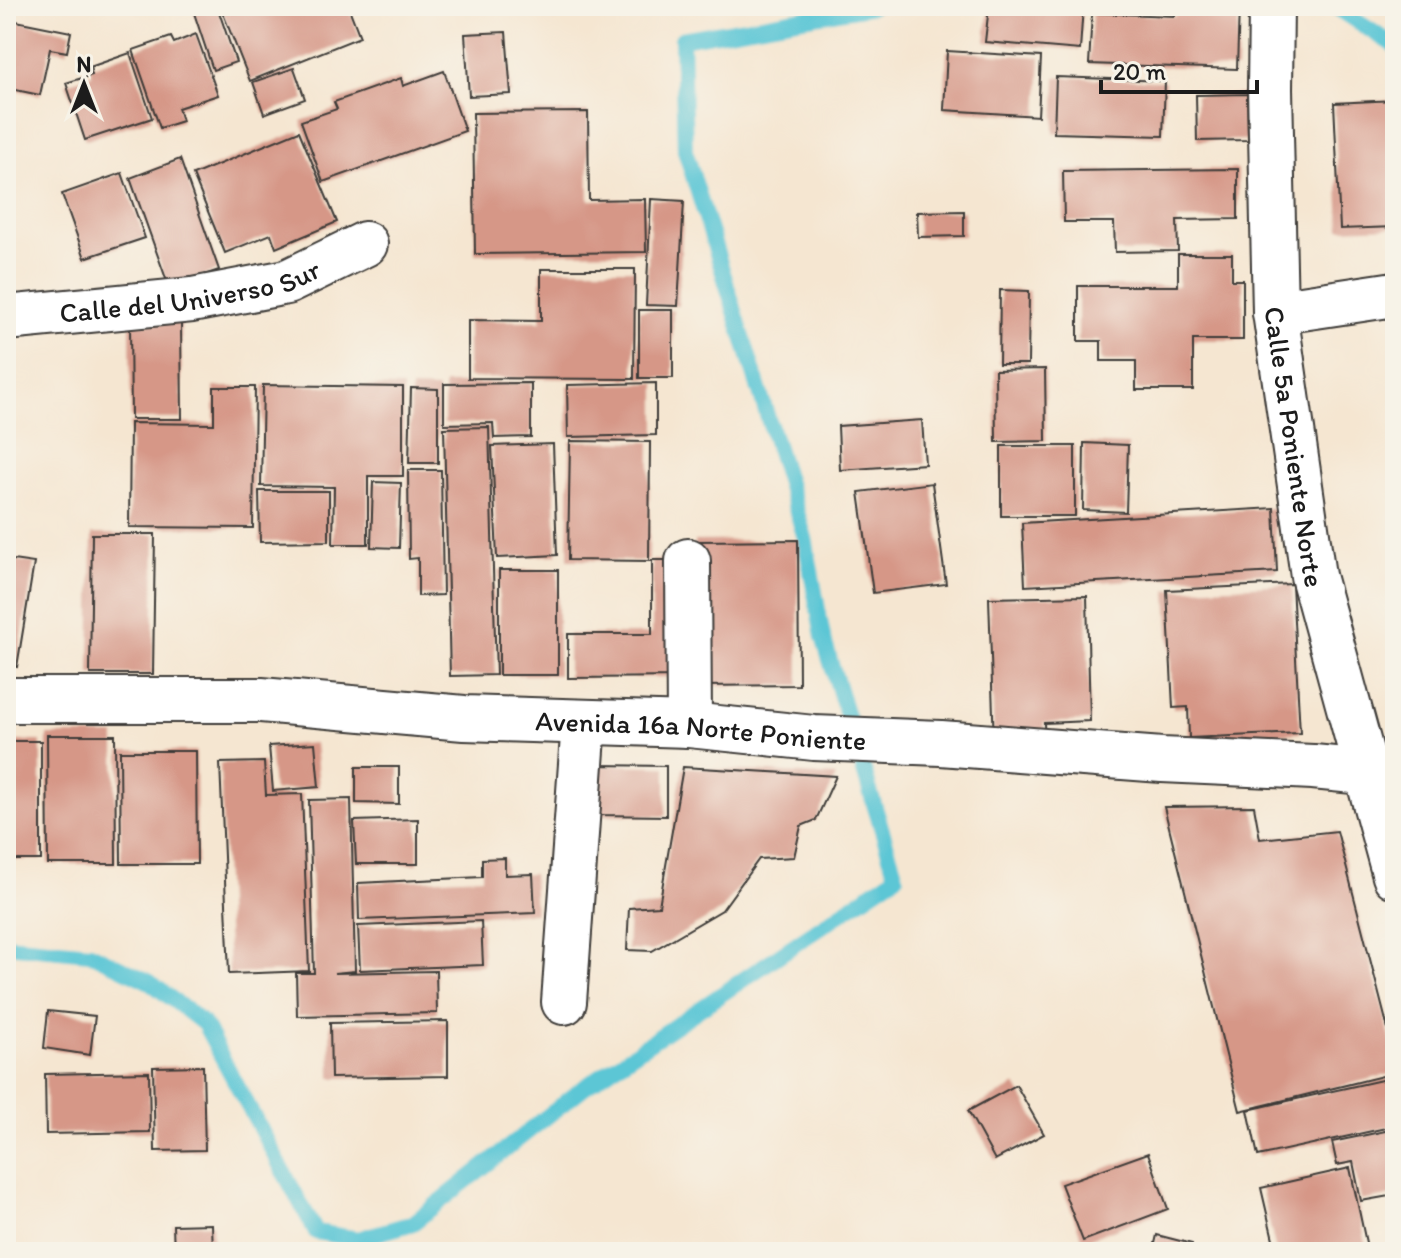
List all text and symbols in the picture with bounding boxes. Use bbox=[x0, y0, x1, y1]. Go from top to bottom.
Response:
north arrow bbox=[44, 44, 124, 124]
scale bar bbox=[1101, 44, 1257, 94]
text: N bbox=[77, 51, 91, 78]
text: 20 m bbox=[1113, 57, 1166, 86]
street label: Calle del Universo Sur bbox=[58, 252, 326, 330]
street label: Calle 5a Poniente Norte bbox=[1257, 304, 1332, 591]
street label: Avenida 16a Norte Poniente bbox=[535, 703, 867, 757]

